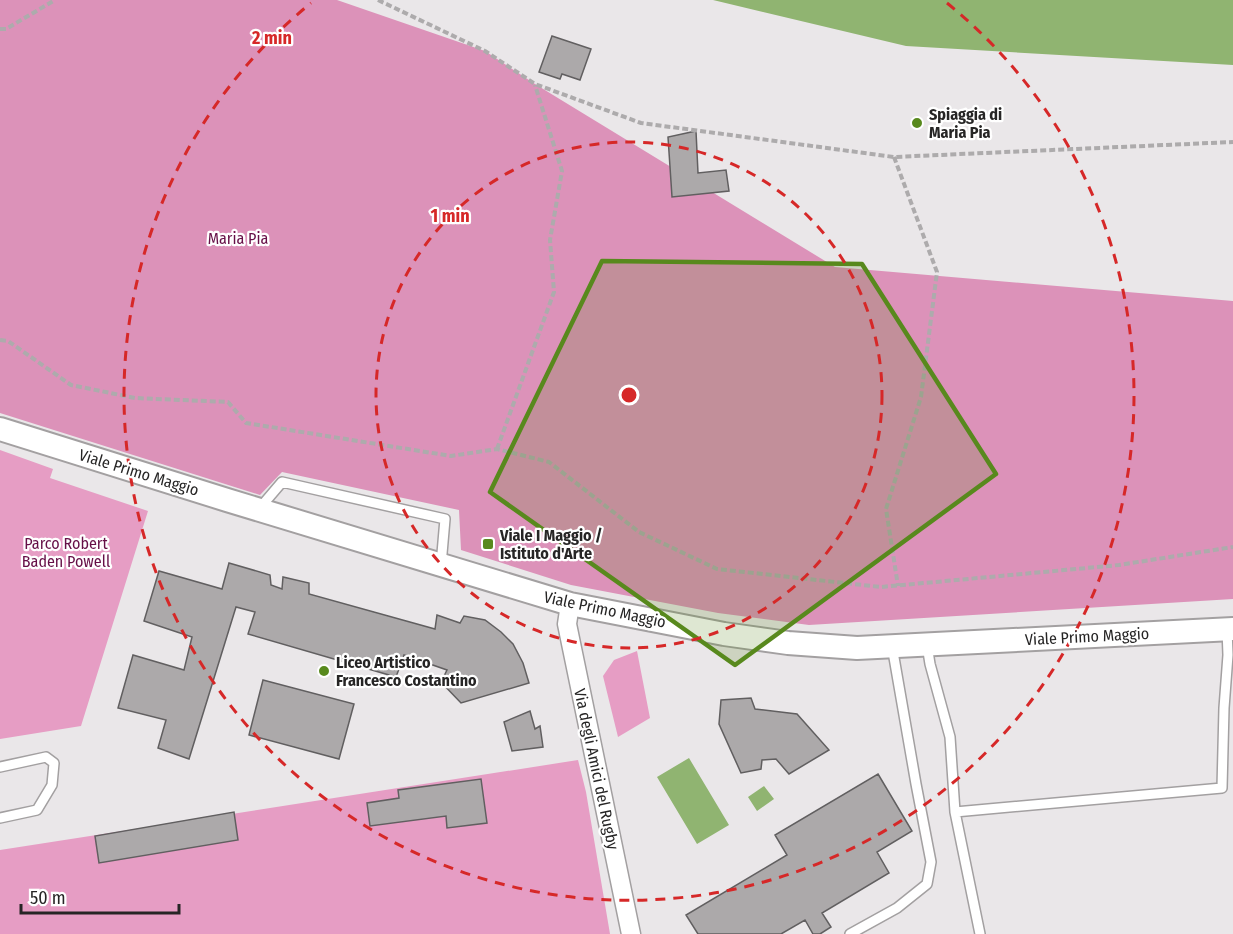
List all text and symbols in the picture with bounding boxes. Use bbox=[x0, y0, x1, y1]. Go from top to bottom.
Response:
text: 2 min bbox=[251, 27, 292, 49]
place label: Spiaggia di Maria Pia bbox=[929, 105, 1002, 142]
marker: Spiaggia di Maria Pia bbox=[910, 116, 924, 130]
text: 1 min bbox=[430, 205, 470, 227]
park label: Maria Pia bbox=[208, 229, 268, 248]
centre of rings bbox=[619, 385, 639, 405]
street label: Viale Primo Maggio bbox=[77, 445, 201, 500]
place label: Viale I Maggio / Istituto d'Arte bbox=[499, 526, 602, 563]
park label: Parco Robert Baden Powell bbox=[22, 534, 110, 571]
marker: Viale I Maggio / Istituto d'Arte bbox=[481, 537, 495, 551]
street label: Viale Primo Maggio bbox=[542, 587, 668, 632]
street label: Viale Primo Maggio bbox=[1024, 624, 1150, 649]
place label: Liceo Artistico Francesco Costantino bbox=[336, 653, 477, 690]
marker: Liceo Artistico Francesco Costantino bbox=[317, 664, 331, 678]
street label: Via degli Amici del Rugby bbox=[570, 687, 623, 852]
scale bar bbox=[21, 877, 178, 915]
text: 50 m bbox=[30, 887, 66, 909]

